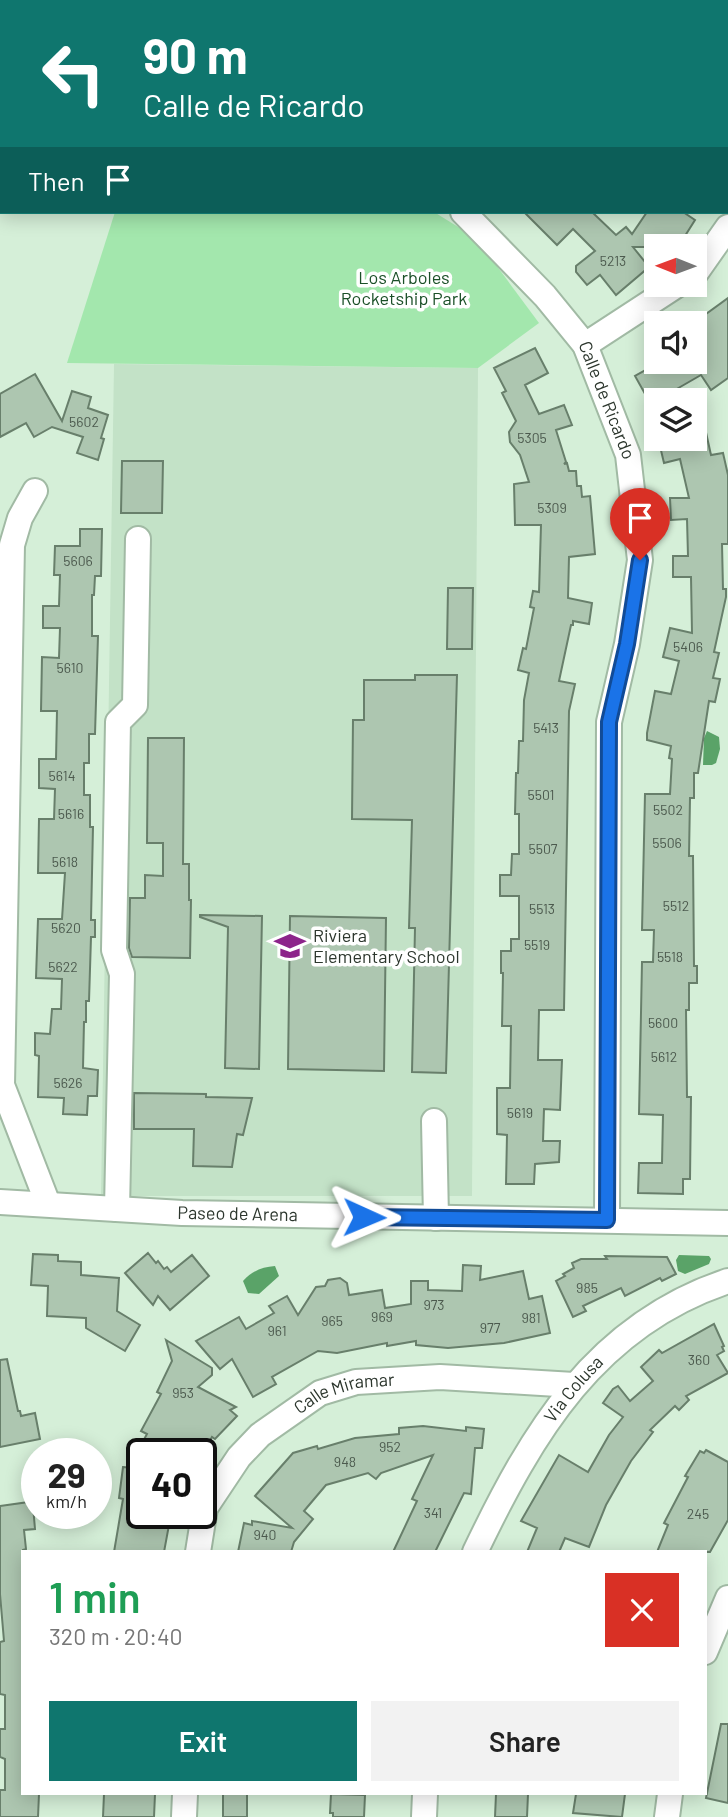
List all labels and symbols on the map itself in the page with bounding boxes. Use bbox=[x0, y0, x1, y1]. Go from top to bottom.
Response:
north arrow bbox=[644, 234, 707, 298]
house number: 5213 bbox=[600, 252, 626, 269]
park label: Los Arboles Rocketship Park bbox=[341, 266, 467, 309]
street label: Calle de Ricardo bbox=[575, 338, 641, 462]
house number: 5602 bbox=[69, 413, 99, 430]
house number: 5305 bbox=[517, 429, 547, 446]
pin bbox=[610, 488, 670, 560]
house number: 5309 bbox=[537, 499, 567, 516]
house number: 5606 bbox=[63, 552, 93, 569]
house number: 5406 bbox=[673, 638, 703, 655]
house number: 5610 bbox=[57, 659, 83, 676]
house number: 5413 bbox=[533, 719, 559, 736]
house number: 5614 bbox=[49, 767, 75, 784]
house number: 5501 bbox=[528, 786, 554, 803]
house number: 5502 bbox=[653, 801, 683, 818]
house number: 5616 bbox=[58, 805, 84, 822]
house number: 5506 bbox=[652, 834, 682, 851]
house number: 5507 bbox=[529, 840, 558, 857]
house number: 5618 bbox=[52, 853, 78, 870]
house number: 5512 bbox=[663, 897, 689, 914]
house number: 5513 bbox=[529, 900, 555, 917]
house number: 5620 bbox=[51, 919, 81, 936]
place label: Riviera Elementary School bbox=[313, 924, 460, 967]
school or university icon: Riviera Elementary School bbox=[273, 929, 307, 963]
house number: 5519 bbox=[524, 936, 550, 953]
house number: 5518 bbox=[657, 948, 683, 965]
house number: 5622 bbox=[48, 958, 78, 975]
house number: 5600 bbox=[648, 1014, 678, 1031]
house number: 5612 bbox=[651, 1048, 677, 1065]
house number: 5626 bbox=[53, 1074, 83, 1091]
house number: 5619 bbox=[507, 1104, 533, 1121]
position arrow bbox=[327, 1180, 401, 1254]
street label: Paseo de Arena bbox=[177, 1201, 298, 1225]
house number: 985 bbox=[576, 1279, 598, 1296]
house number: 973 bbox=[423, 1296, 445, 1313]
house number: 969 bbox=[371, 1308, 393, 1325]
house number: 981 bbox=[521, 1309, 541, 1326]
house number: 965 bbox=[321, 1312, 343, 1329]
house number: 977 bbox=[480, 1319, 501, 1336]
house number: 961 bbox=[267, 1322, 287, 1339]
street label: Via Colusa bbox=[539, 1350, 607, 1426]
house number: 360 bbox=[688, 1351, 710, 1368]
street label: Calle Miramar bbox=[289, 1368, 396, 1418]
house number: 953 bbox=[172, 1384, 194, 1401]
speed limit sign: 40 bbox=[126, 1438, 217, 1529]
house number: 952 bbox=[379, 1438, 401, 1455]
house number: 948 bbox=[334, 1453, 356, 1470]
house number: 341 bbox=[424, 1504, 442, 1521]
house number: 245 bbox=[687, 1505, 709, 1522]
house number: 940 bbox=[254, 1526, 276, 1543]

